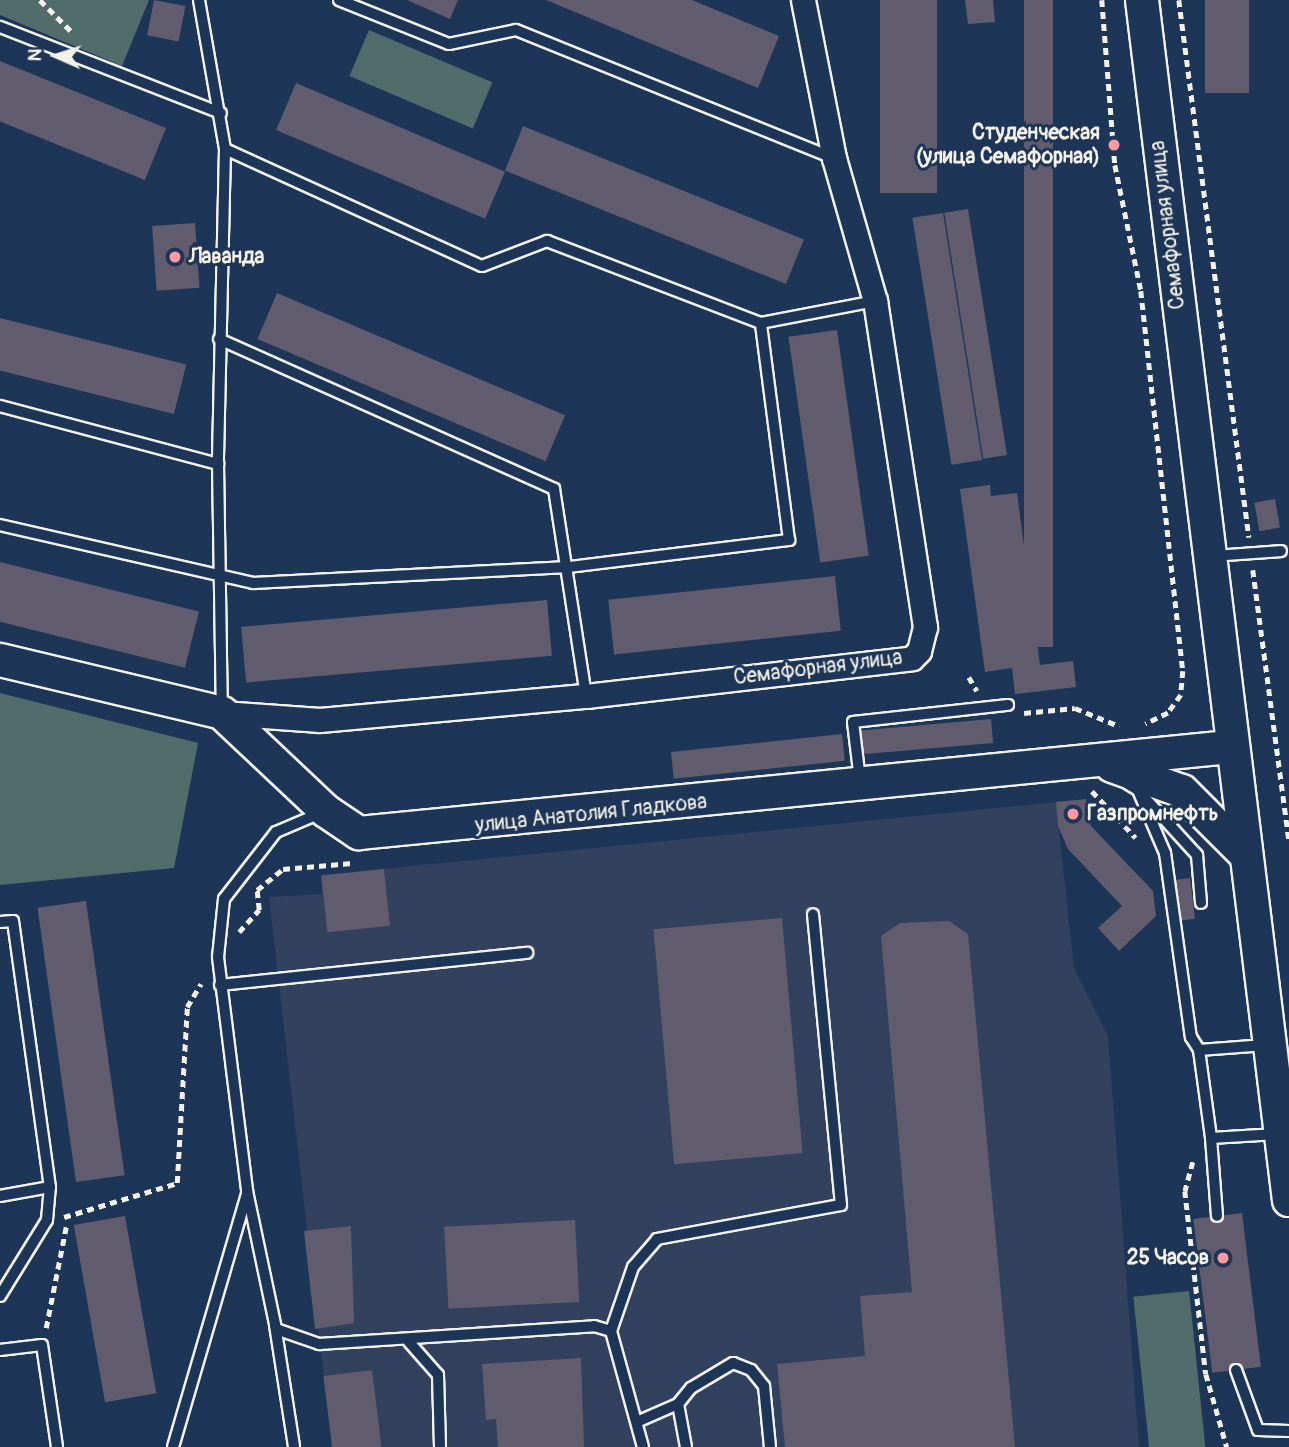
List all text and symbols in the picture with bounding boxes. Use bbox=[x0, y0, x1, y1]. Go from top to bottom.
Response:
north arrow bbox=[21, 21, 91, 91]
text: N bbox=[23, 48, 47, 62]
place label: Студенческая (улица Семафорная) bbox=[916, 120, 1100, 170]
marker: Студенческая (улица Семафорная) bbox=[1106, 137, 1122, 153]
street label: Семафорная улица bbox=[1145, 139, 1191, 311]
place label: Лаванда bbox=[189, 244, 264, 270]
marker: Лаванда bbox=[167, 249, 183, 265]
street label: Семафорная улица bbox=[732, 645, 904, 691]
street label: улица Анатолия Гладкова bbox=[474, 789, 708, 839]
place label: Газпромнефть bbox=[1087, 801, 1219, 827]
marker: Газпромнефть bbox=[1065, 806, 1081, 822]
place label: 25 Часов bbox=[1127, 1245, 1209, 1271]
marker: 25 Часов bbox=[1215, 1250, 1231, 1266]

